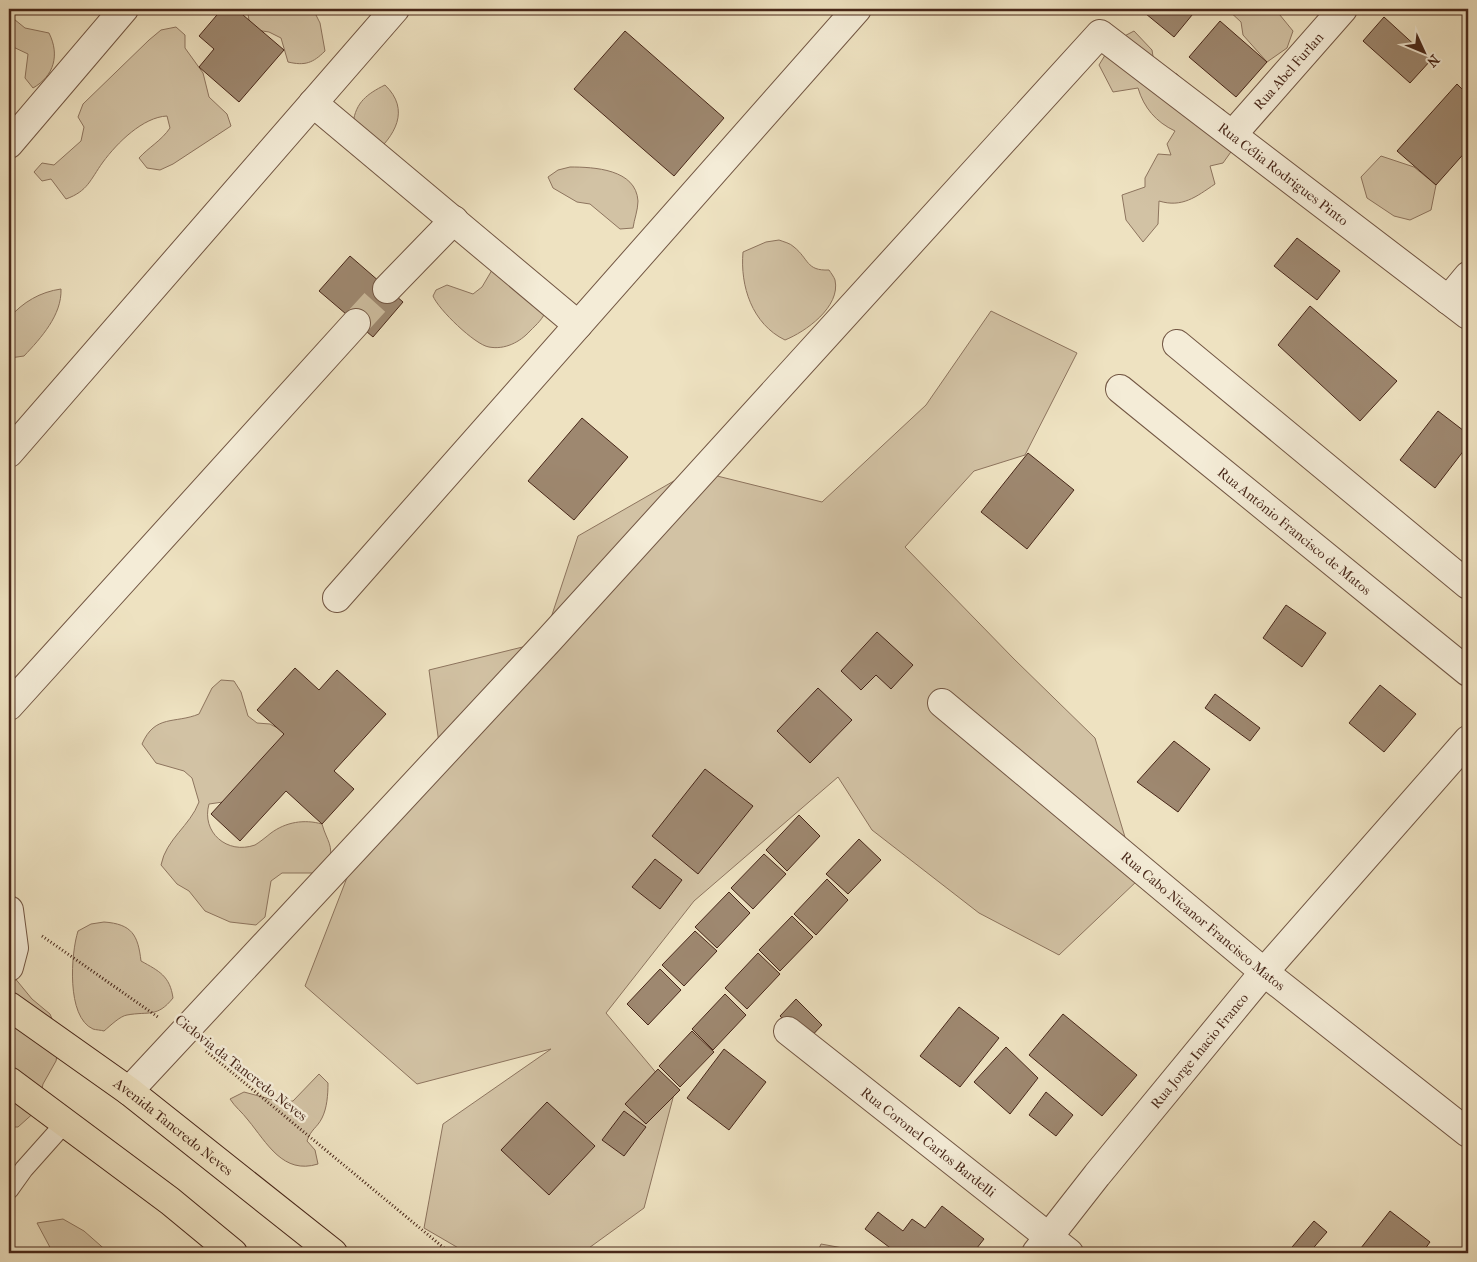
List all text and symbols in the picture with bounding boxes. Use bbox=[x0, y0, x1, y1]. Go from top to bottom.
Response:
north arrow bbox=[1400, 28, 1450, 78]
street label: Rua Abel Furlan bbox=[1250, 29, 1327, 113]
text: N bbox=[1423, 51, 1443, 71]
street label: Rua Célia Rodrigues Pinto bbox=[1215, 119, 1352, 229]
street label: Rua Antônio Francisco de Matos bbox=[1214, 464, 1375, 598]
street label: Rua Cabo Nicanor Francisco Matos bbox=[1118, 848, 1289, 994]
street label: Rua Jorge Inacio Franco bbox=[1147, 989, 1252, 1112]
street label: Ciclovia da Tancredo Neves bbox=[171, 1011, 311, 1125]
street label: Avenida Tancredo Neves bbox=[110, 1074, 237, 1179]
street label: Rua Coronel Carlos Bardelli bbox=[858, 1083, 999, 1200]

